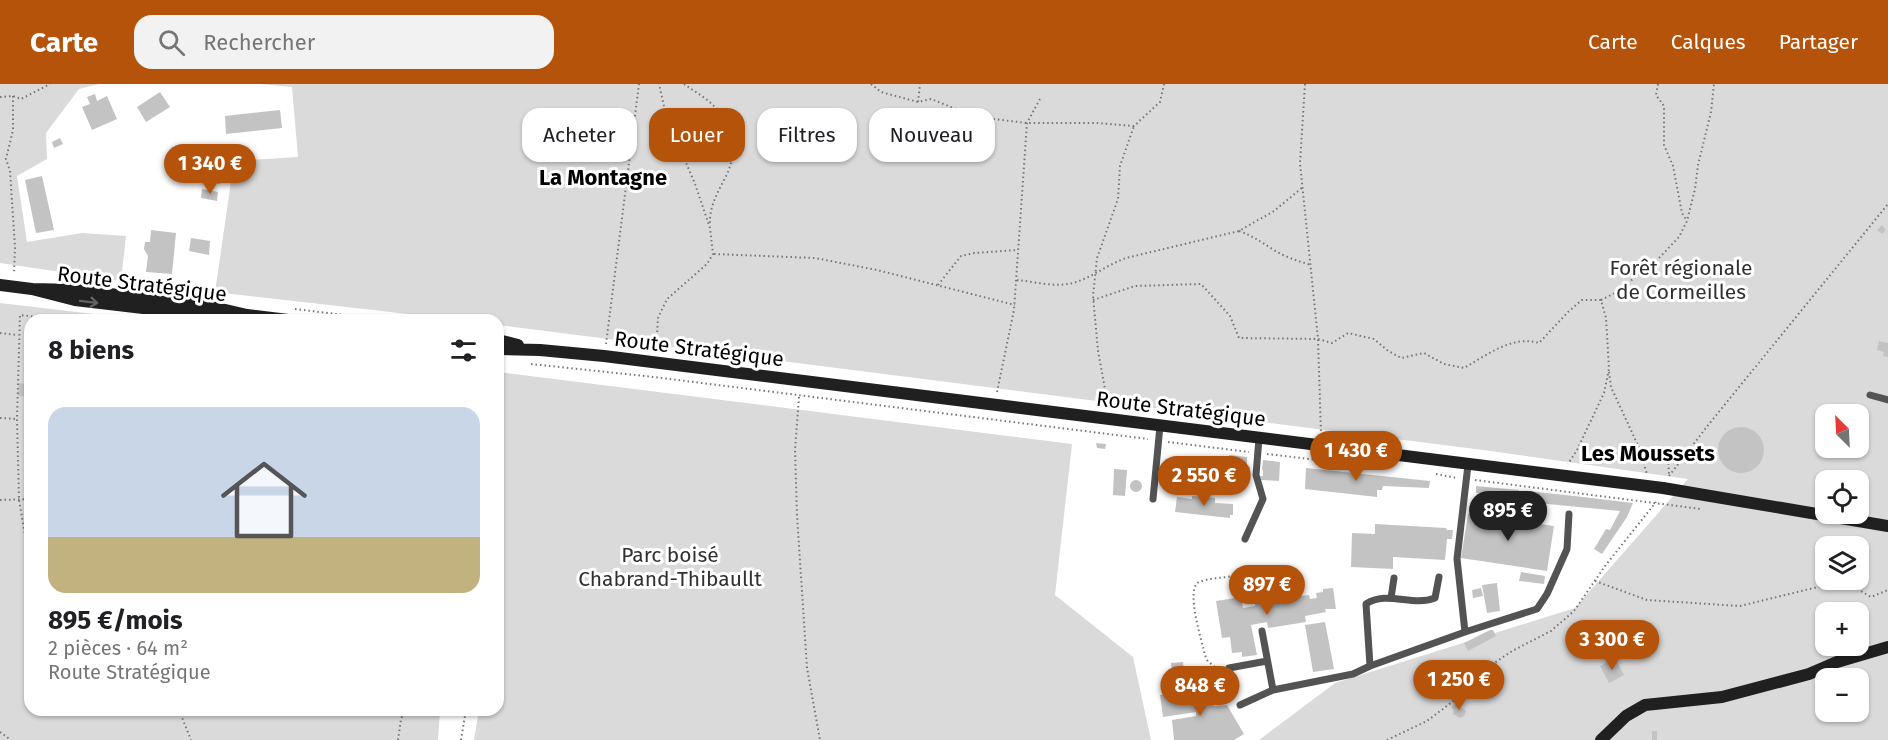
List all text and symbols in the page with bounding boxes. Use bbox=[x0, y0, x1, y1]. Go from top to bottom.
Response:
search box bbox=[134, 15, 554, 69]
text: Carte bbox=[30, 26, 98, 59]
icon: search bbox=[155, 26, 188, 59]
text: Rechercher bbox=[203, 29, 315, 56]
text: Carte bbox=[1588, 29, 1638, 55]
text: Calques bbox=[1671, 29, 1746, 55]
text: Partager bbox=[1779, 29, 1858, 55]
chip: Acheter bbox=[522, 108, 637, 162]
chip: Louer bbox=[649, 108, 745, 162]
chip: Filtres bbox=[757, 108, 857, 162]
chip: Nouveau bbox=[869, 108, 995, 162]
pin: 1 340 € bbox=[155, 144, 265, 195]
text: 1 340 € bbox=[178, 151, 242, 175]
district label: La Montagne bbox=[539, 164, 667, 191]
park label: Forêt régionale de Cormeilles bbox=[1610, 255, 1752, 305]
street label: Route Stratégique bbox=[56, 261, 228, 307]
one-way arrow bbox=[78, 297, 98, 308]
street label: Route Stratégique bbox=[613, 326, 785, 372]
icon: filters bbox=[447, 334, 480, 367]
text: 8 biens bbox=[48, 335, 134, 366]
street label: Route Stratégique bbox=[1095, 386, 1267, 432]
north arrow bbox=[1815, 404, 1869, 458]
map controls bbox=[1815, 404, 1869, 722]
pin: 1 430 € bbox=[1301, 431, 1411, 482]
text: 1 430 € bbox=[1324, 438, 1388, 462]
district label: Les Moussets bbox=[1581, 440, 1715, 467]
icon: home bbox=[210, 446, 318, 554]
pin: 2 550 € bbox=[1149, 456, 1259, 507]
text: 2 550 € bbox=[1172, 463, 1236, 487]
button: locate bbox=[1815, 470, 1869, 524]
pin: 895 € bbox=[1466, 491, 1550, 542]
text: 895 € bbox=[1483, 498, 1533, 522]
button: layers bbox=[1815, 536, 1869, 590]
park label: Parc boisé Chabrand-Thibaullt bbox=[578, 542, 762, 592]
pin: 897 € bbox=[1225, 565, 1309, 616]
text: 897 € bbox=[1243, 572, 1291, 596]
button: + bbox=[1815, 602, 1869, 656]
text: 895 €/mois bbox=[48, 605, 183, 636]
pin: 3 300 € bbox=[1557, 620, 1667, 671]
text: 3 300 € bbox=[1579, 627, 1645, 651]
text: 2 pièces · 64 m² bbox=[48, 636, 188, 660]
text: Route Stratégique bbox=[48, 660, 211, 684]
pin: 1 250 € bbox=[1404, 660, 1514, 711]
pin: 848 € bbox=[1158, 666, 1242, 717]
text: 1 250 € bbox=[1427, 667, 1491, 691]
button: − bbox=[1815, 668, 1869, 722]
text: 848 € bbox=[1174, 673, 1226, 697]

